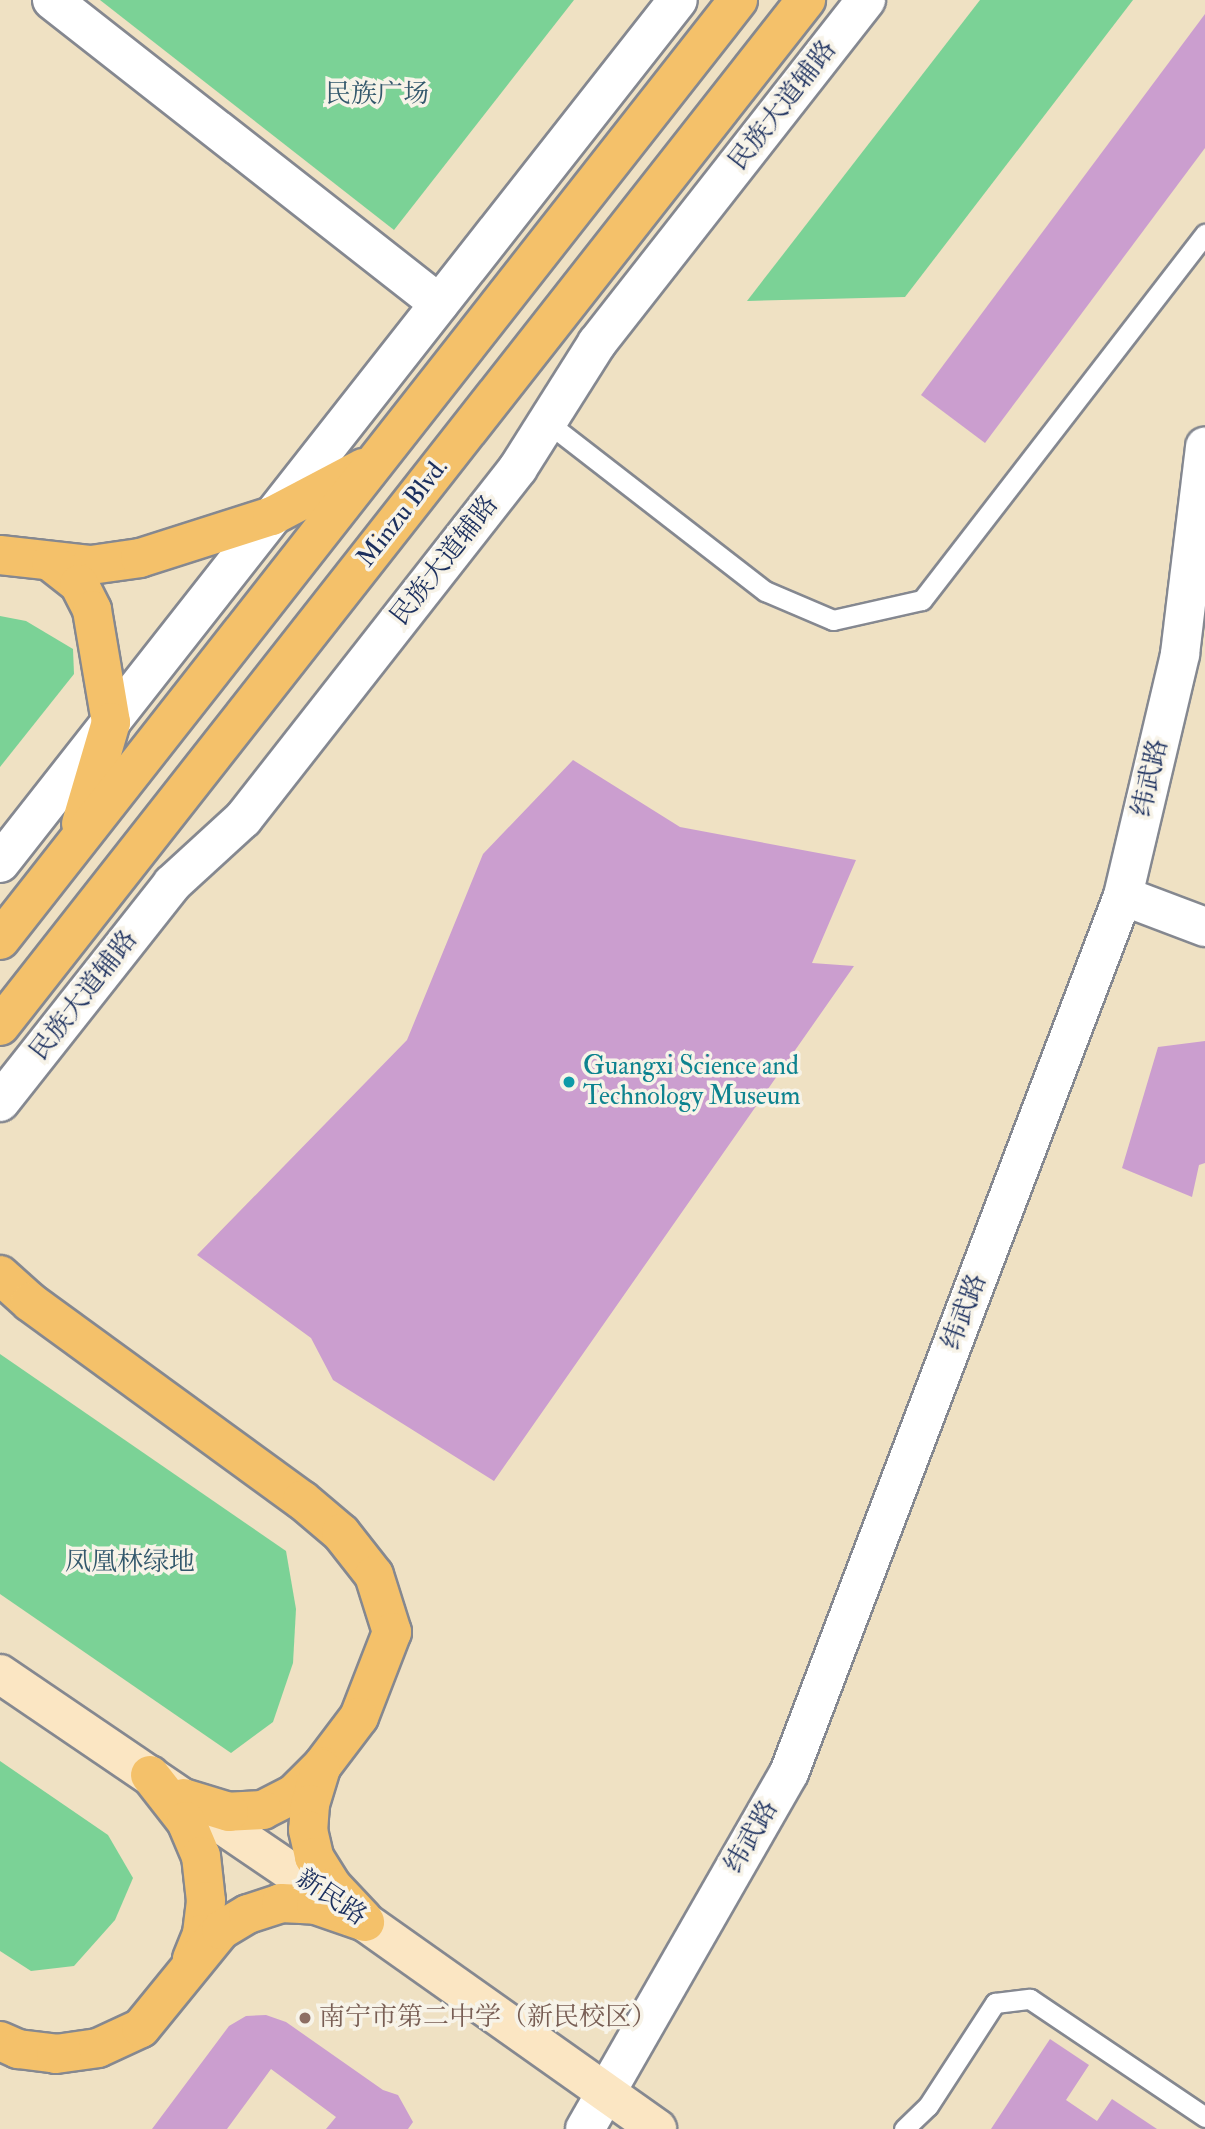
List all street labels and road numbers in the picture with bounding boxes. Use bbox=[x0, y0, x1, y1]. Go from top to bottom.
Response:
street label: 民族大道辅路 bbox=[723, 35, 843, 177]
street label: Minzu Blvd. bbox=[351, 453, 455, 573]
street label: 民族大道辅路 bbox=[385, 490, 505, 632]
street label: 纬武路 bbox=[1127, 736, 1175, 820]
street label: 民族大道辅路 bbox=[24, 925, 144, 1067]
street label: 纬武路 bbox=[936, 1270, 994, 1354]
street label: 纬武路 bbox=[719, 1795, 785, 1879]
street label: 新民路 bbox=[290, 1863, 372, 1933]

